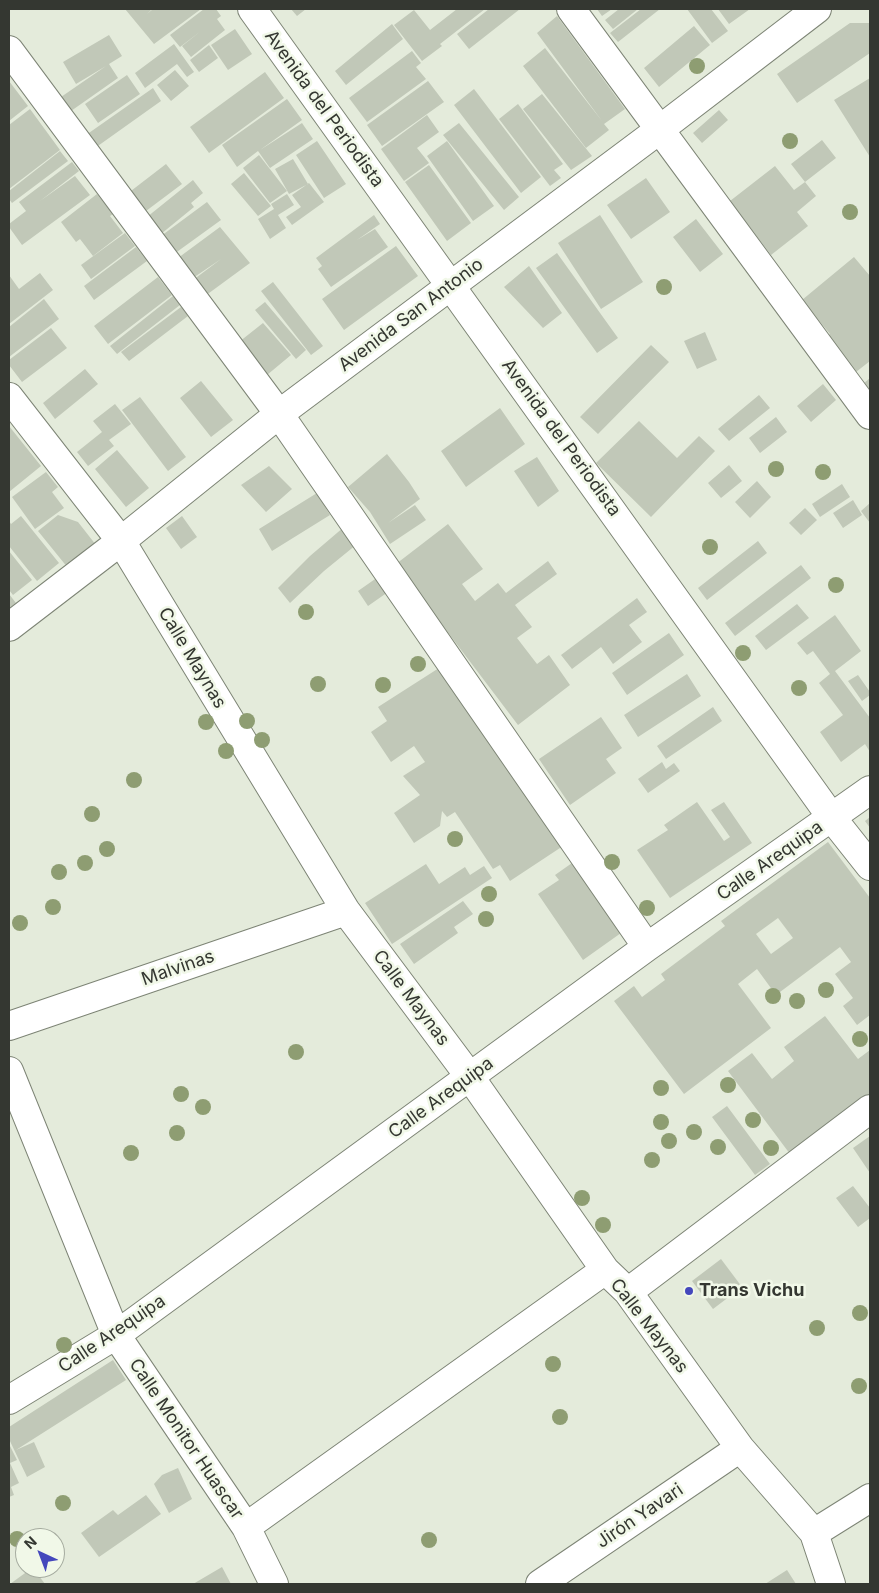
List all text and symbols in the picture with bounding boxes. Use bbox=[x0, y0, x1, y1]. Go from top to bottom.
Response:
street label: Avenida del Periodista bbox=[260, 26, 388, 192]
street label: Avenida San Antonio bbox=[334, 254, 488, 376]
street label: Avenida del Periodista bbox=[497, 355, 625, 521]
street label: Calle Maynas bbox=[153, 604, 231, 712]
street label: Calle Arequipa bbox=[713, 817, 827, 905]
street label: Malvinas bbox=[139, 945, 217, 991]
street label: Calle Maynas bbox=[368, 946, 454, 1050]
street label: Calle Arequipa bbox=[384, 1053, 498, 1143]
street label: Calle Maynas bbox=[605, 1274, 693, 1378]
place label: Trans Vichu bbox=[699, 1280, 804, 1302]
marker: Trans Vichu bbox=[683, 1285, 695, 1297]
street label: Calle Arequipa bbox=[54, 1290, 170, 1378]
street label: Calle Monitor Huascar bbox=[124, 1355, 248, 1523]
street label: Jirón Yavari bbox=[593, 1479, 687, 1553]
north arrow bbox=[15, 1528, 65, 1578]
text: N bbox=[20, 1533, 40, 1552]

